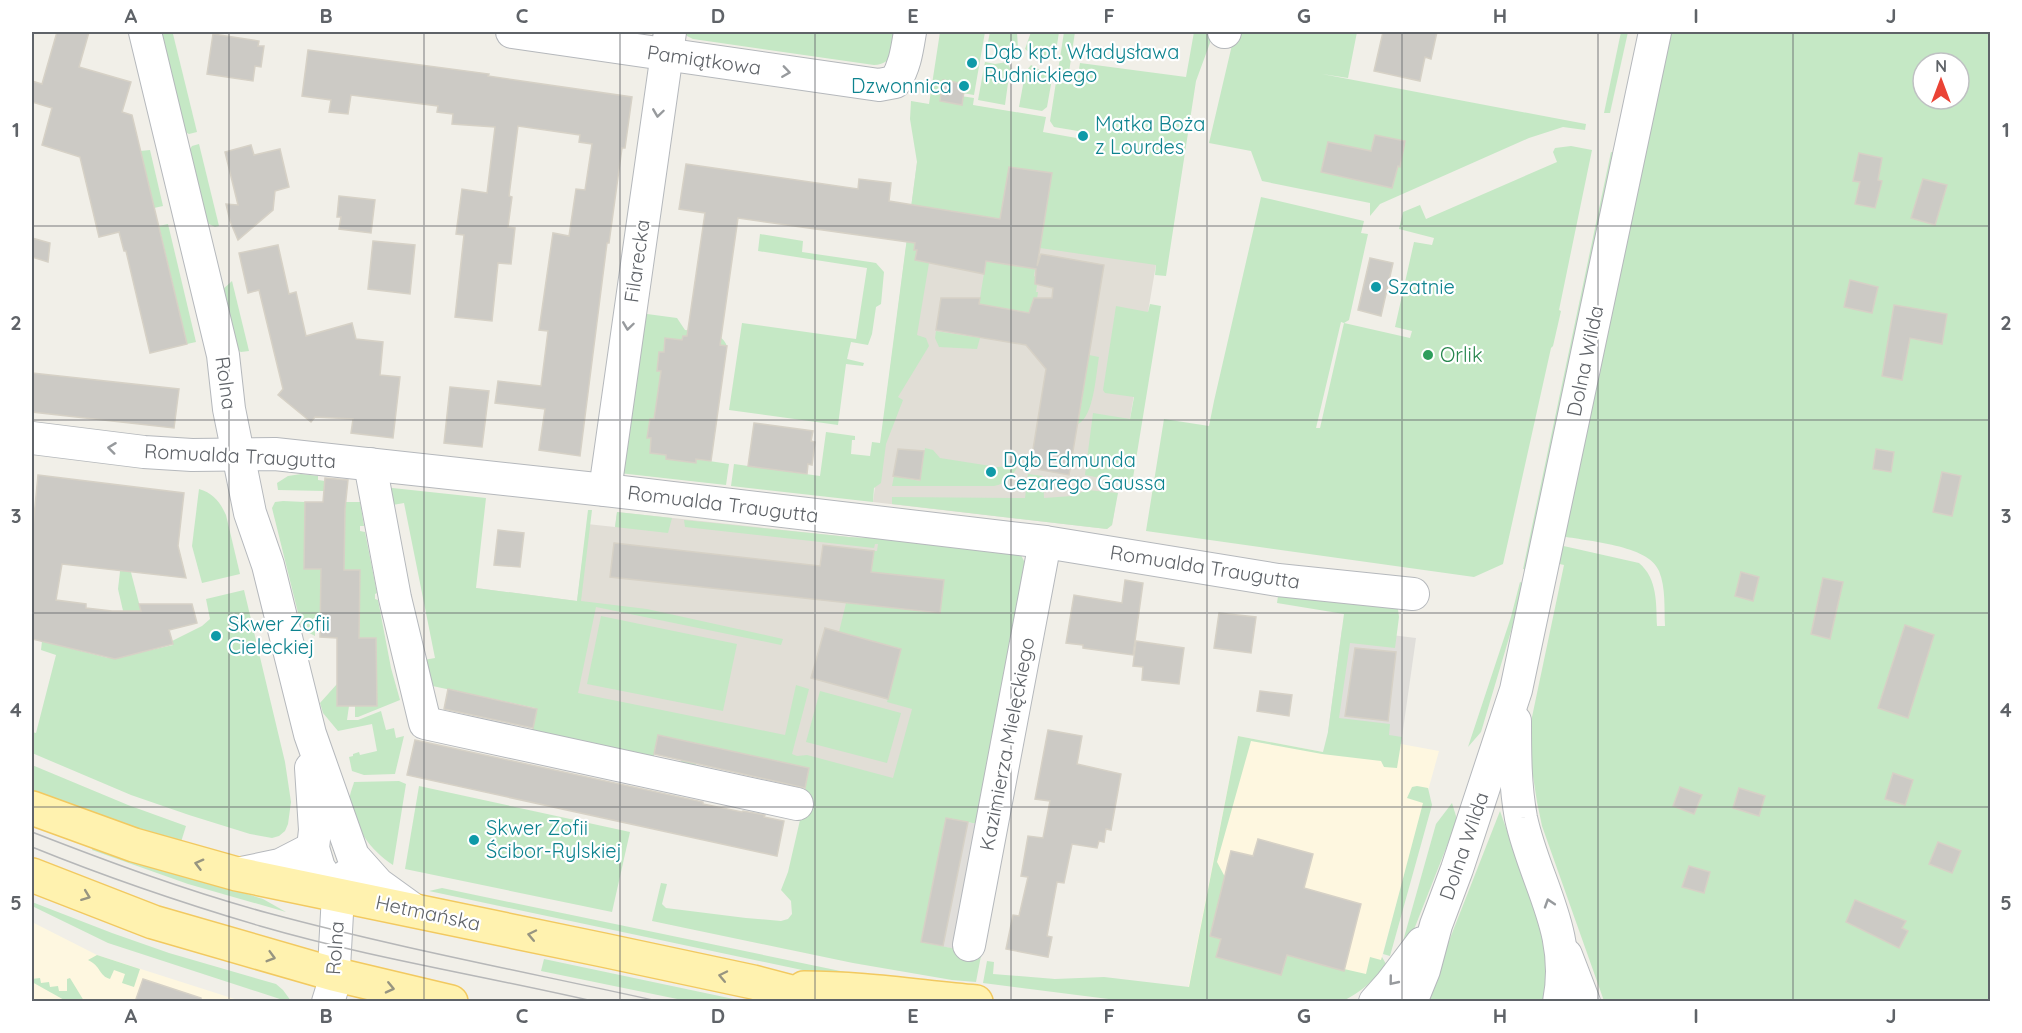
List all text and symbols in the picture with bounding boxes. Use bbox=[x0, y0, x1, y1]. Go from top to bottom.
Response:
text: A bbox=[125, 3, 138, 28]
text: B bbox=[319, 3, 333, 28]
text: C bbox=[516, 3, 529, 28]
text: D bbox=[711, 3, 725, 28]
text: E bbox=[907, 3, 919, 28]
text: F bbox=[1103, 3, 1115, 28]
text: G bbox=[1297, 3, 1311, 28]
text: H bbox=[1493, 3, 1507, 28]
text: I bbox=[1693, 3, 1699, 28]
text: J bbox=[1885, 3, 1897, 28]
street label: Pamiątkowa bbox=[645, 39, 763, 80]
place label: Dąb kpt. Władysława Rudnickiego bbox=[984, 39, 1179, 87]
north arrow bbox=[1911, 51, 1971, 111]
marker: Dąb kpt. Władysława Rudnickiego bbox=[965, 56, 979, 70]
text: N bbox=[1935, 56, 1947, 76]
one-way arrow bbox=[782, 65, 791, 77]
place label: Dzwonnica bbox=[851, 73, 952, 98]
marker: Dzwonnica bbox=[957, 79, 971, 93]
one-way arrow bbox=[652, 108, 664, 117]
place label: Matka Boża z Lourdes bbox=[1095, 111, 1205, 159]
text: 1 bbox=[12, 117, 20, 142]
text: 1 bbox=[2002, 117, 2010, 142]
marker: Matka Boża z Lourdes bbox=[1076, 129, 1090, 143]
street label: Filarecka bbox=[618, 218, 655, 304]
place label: Szatnie bbox=[1388, 274, 1455, 299]
marker: Szatnie bbox=[1369, 280, 1383, 294]
street label: Dolna Wilda bbox=[1561, 303, 1608, 419]
text: 2 bbox=[10, 310, 22, 335]
text: 2 bbox=[2000, 310, 2012, 335]
one-way arrow bbox=[622, 322, 634, 331]
place label: Orlik bbox=[1440, 342, 1483, 367]
marker: Orlik bbox=[1421, 348, 1435, 362]
street label: Rolna bbox=[210, 355, 243, 411]
street label: Romualda Traugutta bbox=[143, 438, 337, 473]
one-way arrow bbox=[107, 442, 117, 455]
place label: Dąb Edmunda Cezarego Gaussa bbox=[1003, 447, 1166, 495]
marker: Dąb Edmunda Cezarego Gaussa bbox=[984, 465, 998, 479]
street label: Romualda Traugutta bbox=[626, 479, 820, 528]
text: 3 bbox=[11, 503, 21, 528]
text: 3 bbox=[2001, 503, 2011, 528]
street label: Romualda Traugutta bbox=[1108, 539, 1302, 594]
place label: Skwer Zofii Cieleckiej bbox=[228, 611, 330, 659]
marker: Skwer Zofii Cieleckiej bbox=[209, 629, 223, 643]
street label: Kazimierza Mielęckiego bbox=[974, 635, 1039, 853]
text: 4 bbox=[10, 697, 22, 722]
text: 4 bbox=[2000, 697, 2012, 722]
street label: Dolna Wilda bbox=[1433, 789, 1494, 903]
place label: Skwer Zofii Ścibor-Rylskiej bbox=[486, 815, 622, 863]
marker: Skwer Zofii Ścibor-Rylskiej bbox=[467, 833, 481, 847]
one-way arrow bbox=[194, 859, 204, 872]
one-way arrow bbox=[80, 889, 91, 902]
street label: Hetmańska bbox=[373, 889, 483, 936]
text: 5 bbox=[10, 890, 22, 915]
text: 5 bbox=[2000, 890, 2012, 915]
one-way arrow bbox=[1544, 898, 1557, 909]
street label: Rolna bbox=[320, 920, 349, 976]
one-way arrow bbox=[528, 929, 538, 942]
one-way arrow bbox=[265, 950, 276, 962]
one-way arrow bbox=[718, 970, 728, 983]
one-way arrow bbox=[1390, 974, 1401, 985]
one-way arrow bbox=[385, 980, 395, 993]
text: A bbox=[125, 1003, 138, 1028]
text: B bbox=[319, 1003, 333, 1028]
text: C bbox=[516, 1003, 529, 1028]
text: D bbox=[711, 1003, 725, 1028]
text: E bbox=[907, 1003, 919, 1028]
text: F bbox=[1103, 1003, 1115, 1028]
text: G bbox=[1297, 1003, 1311, 1028]
text: H bbox=[1493, 1003, 1507, 1028]
text: I bbox=[1693, 1003, 1699, 1028]
text: J bbox=[1885, 1003, 1897, 1028]

